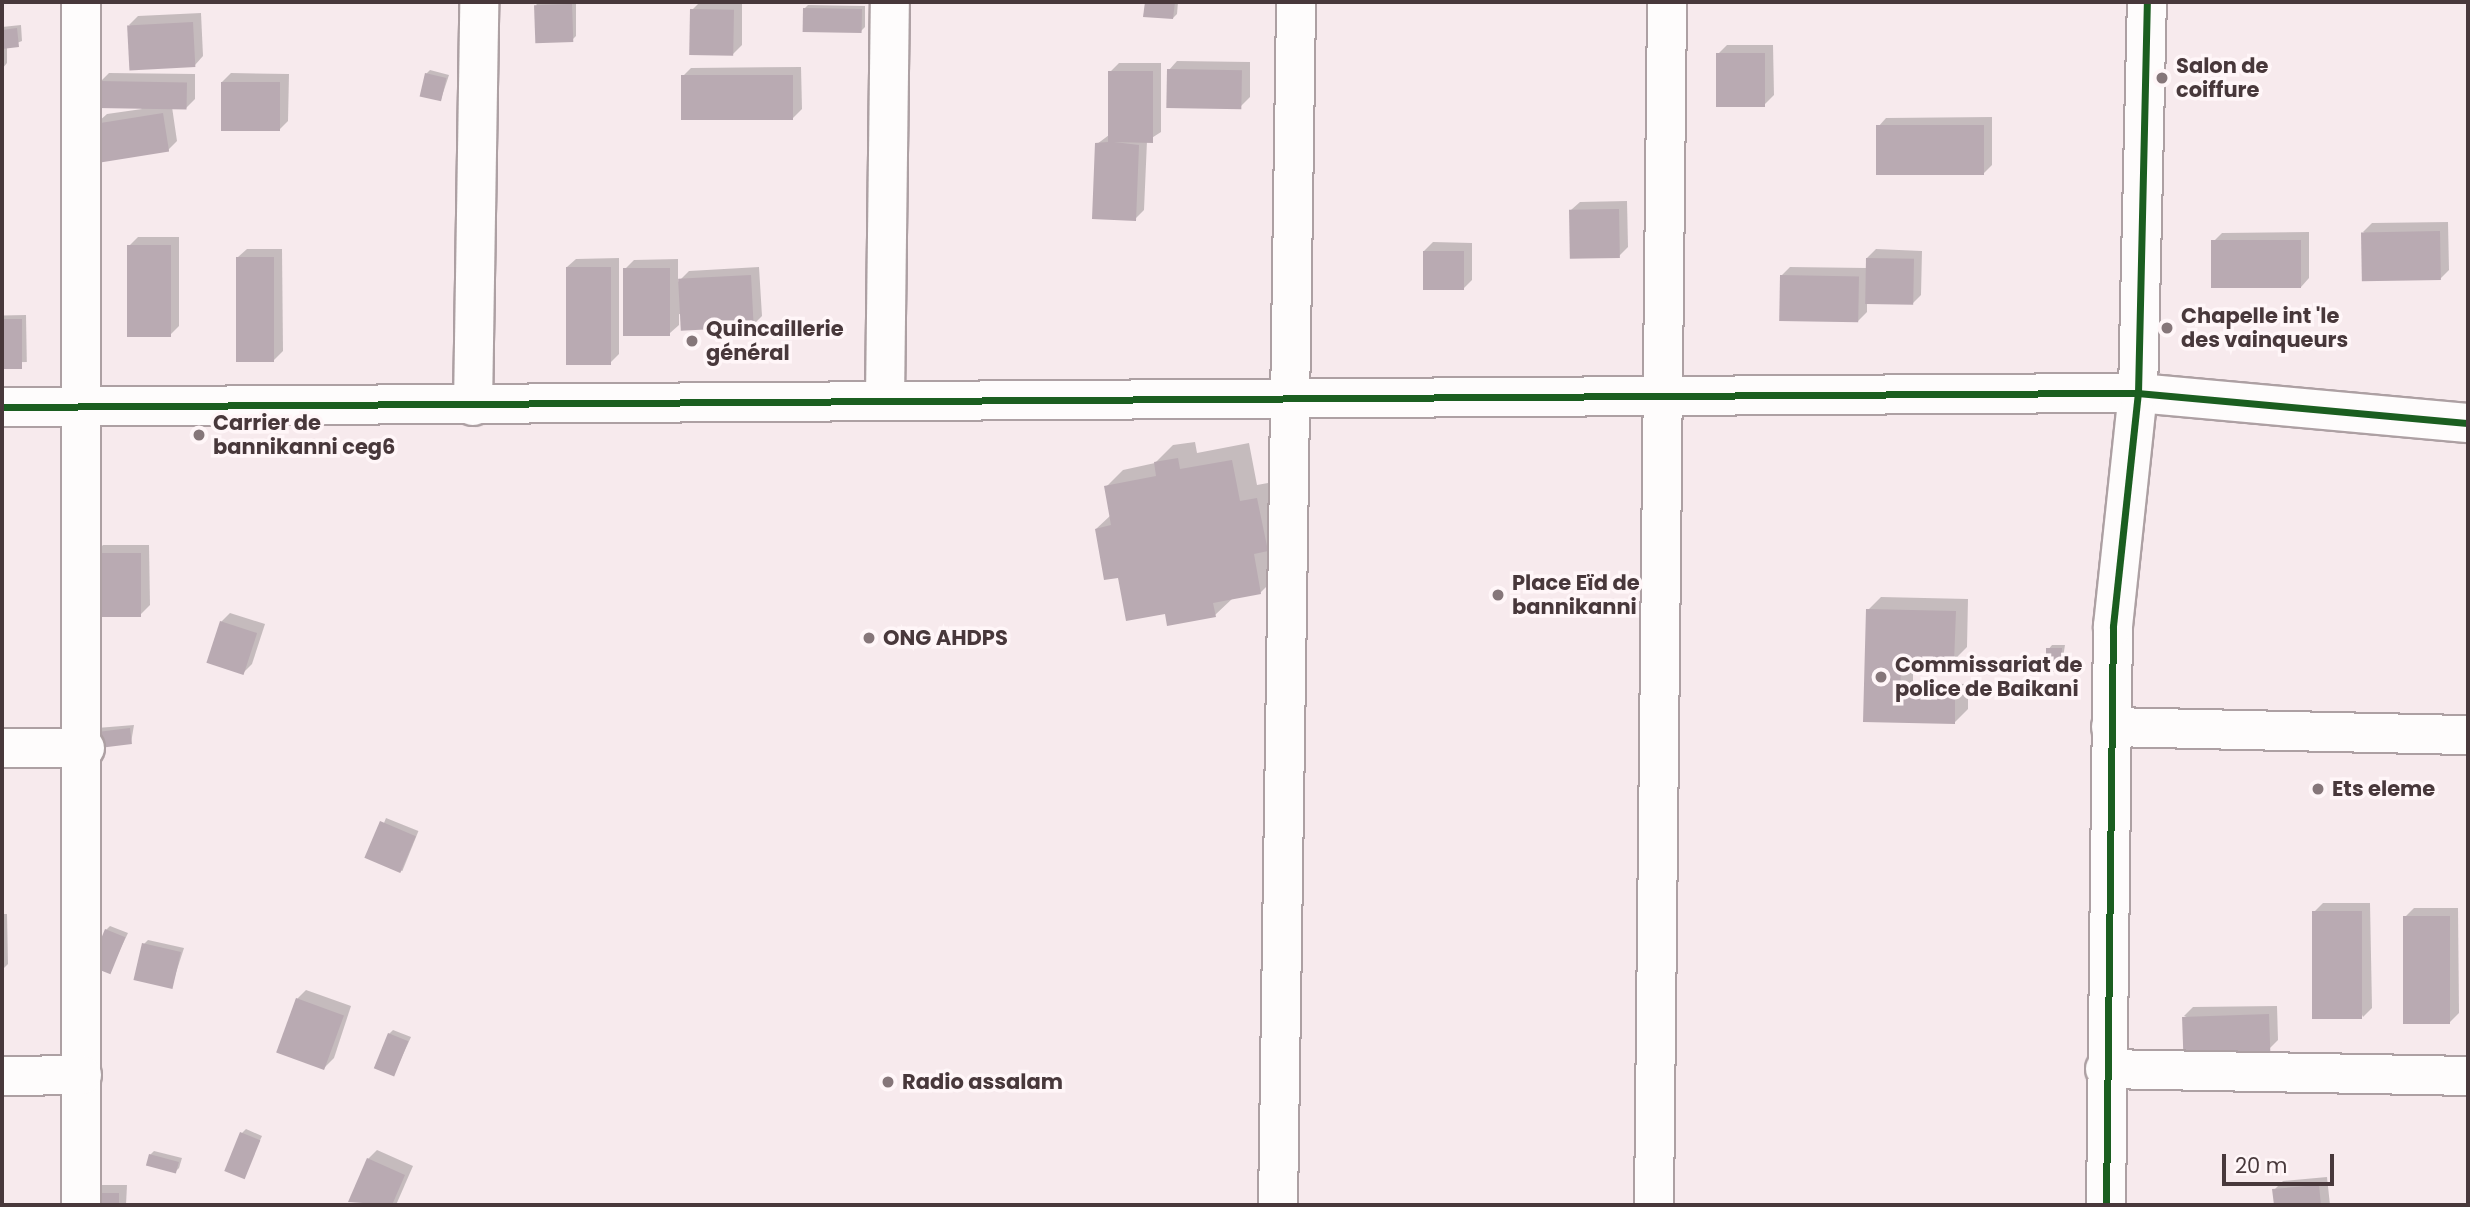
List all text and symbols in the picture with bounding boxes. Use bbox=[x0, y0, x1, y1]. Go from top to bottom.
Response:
place label: Salon de coiffure bbox=[2176, 53, 2269, 103]
marker: Salon de coiffure bbox=[2154, 70, 2170, 86]
place label: Chapelle int 'le des vainqueurs bbox=[2181, 303, 2348, 353]
place label: Quincaillerie général bbox=[706, 316, 844, 366]
marker: Chapelle int 'le des vainqueurs bbox=[2159, 320, 2175, 336]
marker: Quincaillerie général bbox=[684, 333, 700, 349]
place label: Carrier de bannikanni ceg6 bbox=[213, 410, 395, 460]
marker: Carrier de bannikanni ceg6 bbox=[191, 427, 207, 443]
place label: Place Eïd de bannikanni bbox=[1512, 570, 1640, 620]
marker: Place Eïd de bannikanni bbox=[1490, 587, 1506, 603]
place label: ONG AHDPS bbox=[883, 625, 1008, 651]
marker: ONG AHDPS bbox=[861, 630, 877, 646]
place label: Commissariat de police de Baikani bbox=[1895, 652, 2082, 702]
marker: Commissariat de police de Baikani bbox=[1873, 669, 1889, 685]
place label: Ets eleme bbox=[2332, 776, 2435, 802]
marker: Ets eleme bbox=[2310, 781, 2326, 797]
place label: Radio assalam bbox=[902, 1069, 1063, 1095]
marker: Radio assalam bbox=[880, 1074, 896, 1090]
scale bar bbox=[2225, 1140, 2337, 1184]
text: 20 m bbox=[2235, 1151, 2288, 1180]

